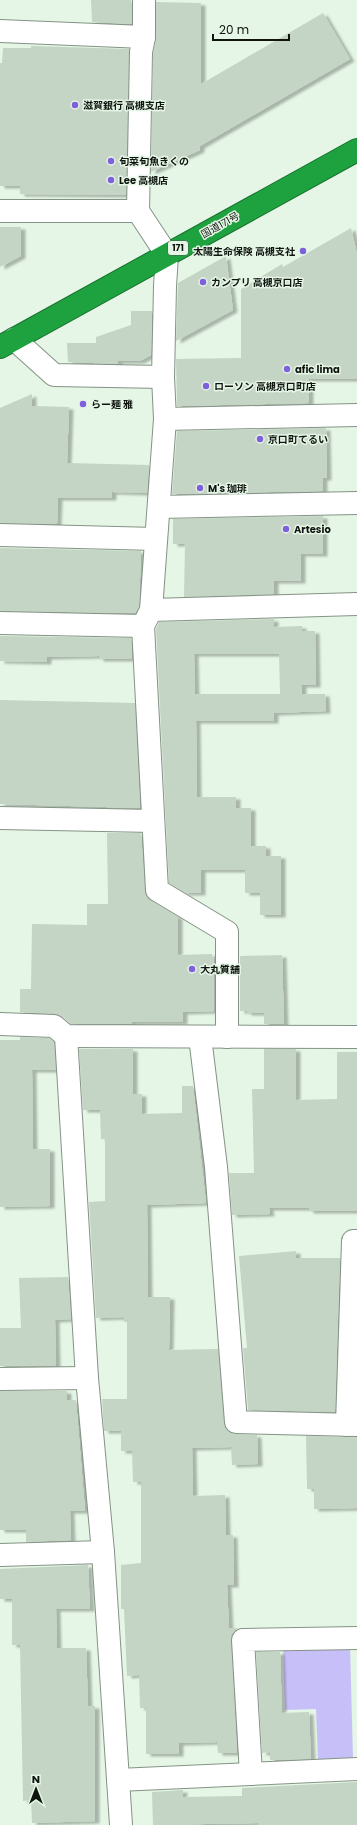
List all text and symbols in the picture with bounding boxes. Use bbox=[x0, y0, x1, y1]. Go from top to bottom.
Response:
scale bar bbox=[213, 16, 289, 42]
text: 20 m bbox=[219, 21, 249, 38]
place label: 滋賀銀行 高槻支店 bbox=[83, 98, 165, 113]
marker: 滋賀銀行 高槻支店 bbox=[70, 100, 80, 110]
place label: 旬菜旬魚きくの bbox=[119, 154, 189, 169]
marker: 旬菜旬魚きくの bbox=[106, 156, 116, 166]
place label: Lee 高槻店 bbox=[119, 173, 168, 188]
marker: Lee 高槻店 bbox=[106, 175, 116, 185]
street label: 国道171号 bbox=[198, 208, 242, 242]
road number: 171 bbox=[168, 241, 188, 255]
place label: 太陽生命保険 高槻支社 bbox=[193, 244, 296, 259]
marker: 太陽生命保険 高槻支社 bbox=[298, 246, 308, 256]
place label: カンプリ 高槻京口店 bbox=[211, 275, 303, 290]
marker: カンプリ 高槻京口店 bbox=[198, 277, 208, 287]
place label: afic lima bbox=[295, 362, 340, 377]
marker: afic lima bbox=[282, 364, 292, 374]
place label: ローソン 高槻京口町店 bbox=[214, 379, 316, 394]
marker: ローソン 高槻京口町店 bbox=[201, 381, 211, 391]
place label: らー麺 雅 bbox=[91, 397, 133, 412]
marker: らー麺 雅 bbox=[78, 399, 88, 409]
place label: 京口町てるい bbox=[268, 432, 328, 447]
marker: 京口町てるい bbox=[255, 434, 265, 444]
place label: M's 珈琲 bbox=[208, 481, 247, 496]
marker: M's 珈琲 bbox=[195, 483, 205, 493]
place label: Artesio bbox=[294, 522, 331, 537]
marker: Artesio bbox=[281, 524, 291, 534]
place label: 大丸質舗 bbox=[200, 962, 240, 977]
marker: 大丸質舗 bbox=[187, 964, 197, 974]
north arrow bbox=[16, 1769, 56, 1809]
text: N bbox=[32, 1771, 40, 1787]

